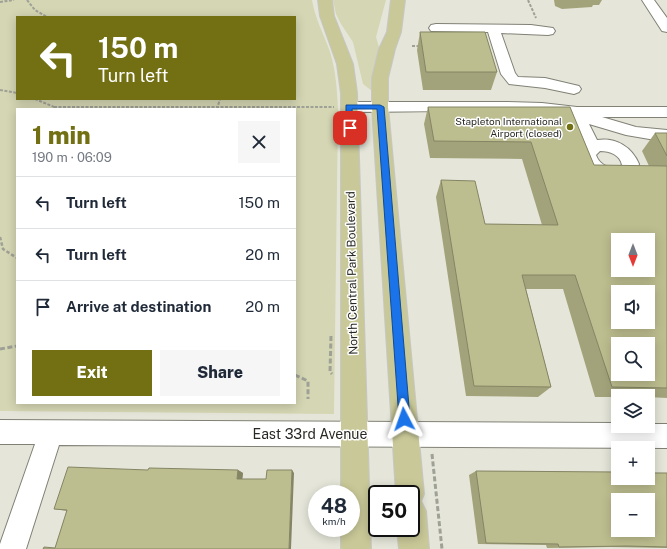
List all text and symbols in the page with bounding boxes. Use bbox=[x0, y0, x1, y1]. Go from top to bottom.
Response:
text: 150 m bbox=[98, 31, 178, 64]
icon: left bbox=[32, 32, 84, 84]
text: Turn left bbox=[98, 65, 168, 86]
pin bbox=[333, 111, 367, 145]
place label: Stapleton International Airport (closed) bbox=[455, 115, 562, 139]
icon: arrive bbox=[339, 117, 361, 139]
text: 1 min bbox=[32, 121, 91, 149]
button: close bbox=[238, 121, 280, 163]
marker: Stapleton International Airport (closed) bbox=[565, 122, 575, 132]
text: 190 m · 06:09 bbox=[32, 150, 112, 165]
street label: North Central Park Boulevard bbox=[344, 191, 360, 355]
icon: left bbox=[32, 192, 54, 214]
text: Turn left bbox=[66, 194, 127, 211]
text: 150 m bbox=[238, 194, 280, 211]
north arrow bbox=[611, 233, 655, 277]
map controls bbox=[611, 233, 655, 537]
icon: left bbox=[32, 244, 54, 266]
text: Turn left bbox=[66, 246, 127, 263]
text: 20 m bbox=[245, 246, 280, 263]
button: sound bbox=[611, 285, 655, 329]
icon: arrive bbox=[32, 296, 54, 318]
text: Arrive at destination bbox=[66, 298, 211, 315]
text: 20 m bbox=[245, 298, 280, 315]
button: search bbox=[611, 337, 655, 381]
button: Exit bbox=[32, 350, 152, 396]
button: Share bbox=[160, 350, 280, 396]
button: layers bbox=[611, 389, 655, 433]
position arrow bbox=[383, 398, 425, 440]
street label: East 33rd Avenue bbox=[253, 426, 367, 442]
button: + bbox=[611, 441, 655, 485]
speed limit sign: 50 bbox=[368, 485, 420, 537]
button: − bbox=[611, 493, 655, 537]
text: 48 bbox=[321, 494, 347, 518]
text: km/h bbox=[322, 515, 346, 527]

